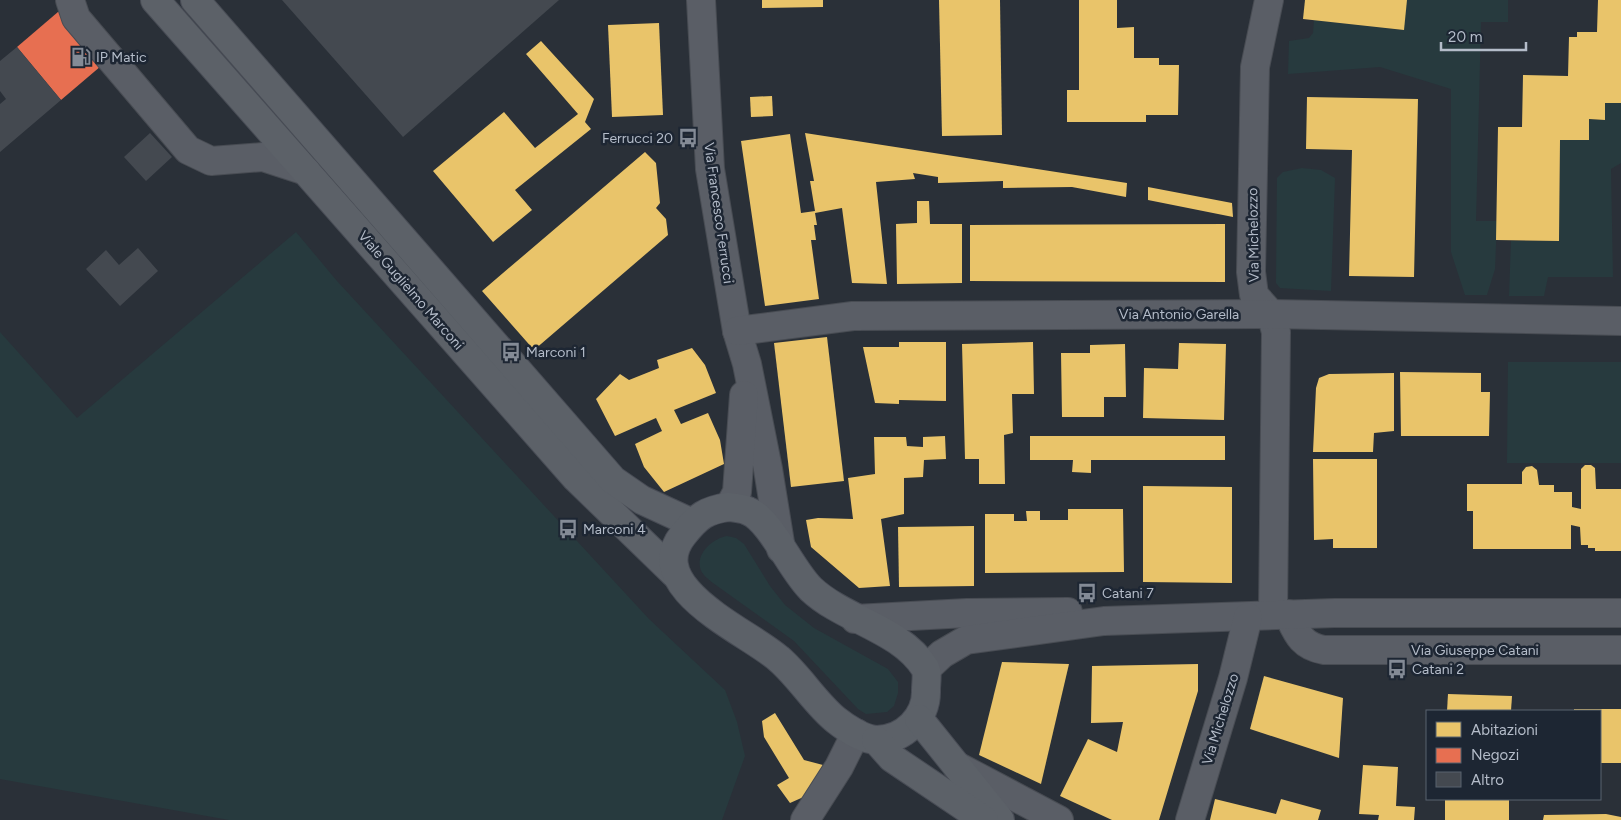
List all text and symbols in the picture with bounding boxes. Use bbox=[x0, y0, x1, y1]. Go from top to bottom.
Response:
scale bar bbox=[1441, 20, 1526, 52]
text: 20 m bbox=[1448, 28, 1482, 46]
fuel station icon: IP Matic bbox=[70, 46, 92, 68]
place label: IP Matic bbox=[96, 49, 147, 66]
bus stop icon: Ferrucci 20 bbox=[677, 127, 699, 149]
place label: Ferrucci 20 bbox=[602, 130, 673, 147]
street label: Via Francesco Ferrucci bbox=[700, 141, 737, 285]
street label: Via Michelozzo bbox=[1244, 187, 1263, 283]
street label: Viale Guglielmo Marconi bbox=[354, 227, 467, 353]
street label: Via Antonio Garella bbox=[1119, 306, 1239, 323]
bus stop icon: Marconi 1 bbox=[500, 341, 522, 363]
place label: Marconi 1 bbox=[526, 344, 586, 361]
bus stop icon: Marconi 4 bbox=[557, 518, 579, 540]
place label: Marconi 4 bbox=[583, 521, 646, 538]
bus stop icon: Catani 7 bbox=[1076, 582, 1098, 604]
place label: Catani 7 bbox=[1102, 585, 1154, 602]
street label: Via Giuseppe Catani bbox=[1411, 642, 1539, 659]
bus stop icon: Catani 2 bbox=[1386, 658, 1408, 680]
place label: Catani 2 bbox=[1412, 661, 1464, 678]
street label: Via Michelozzo bbox=[1198, 671, 1242, 767]
legend bbox=[1426, 710, 1601, 800]
text: Abitazioni bbox=[1471, 721, 1538, 739]
text: Negozi bbox=[1471, 746, 1519, 764]
text: Altro bbox=[1471, 771, 1504, 789]

